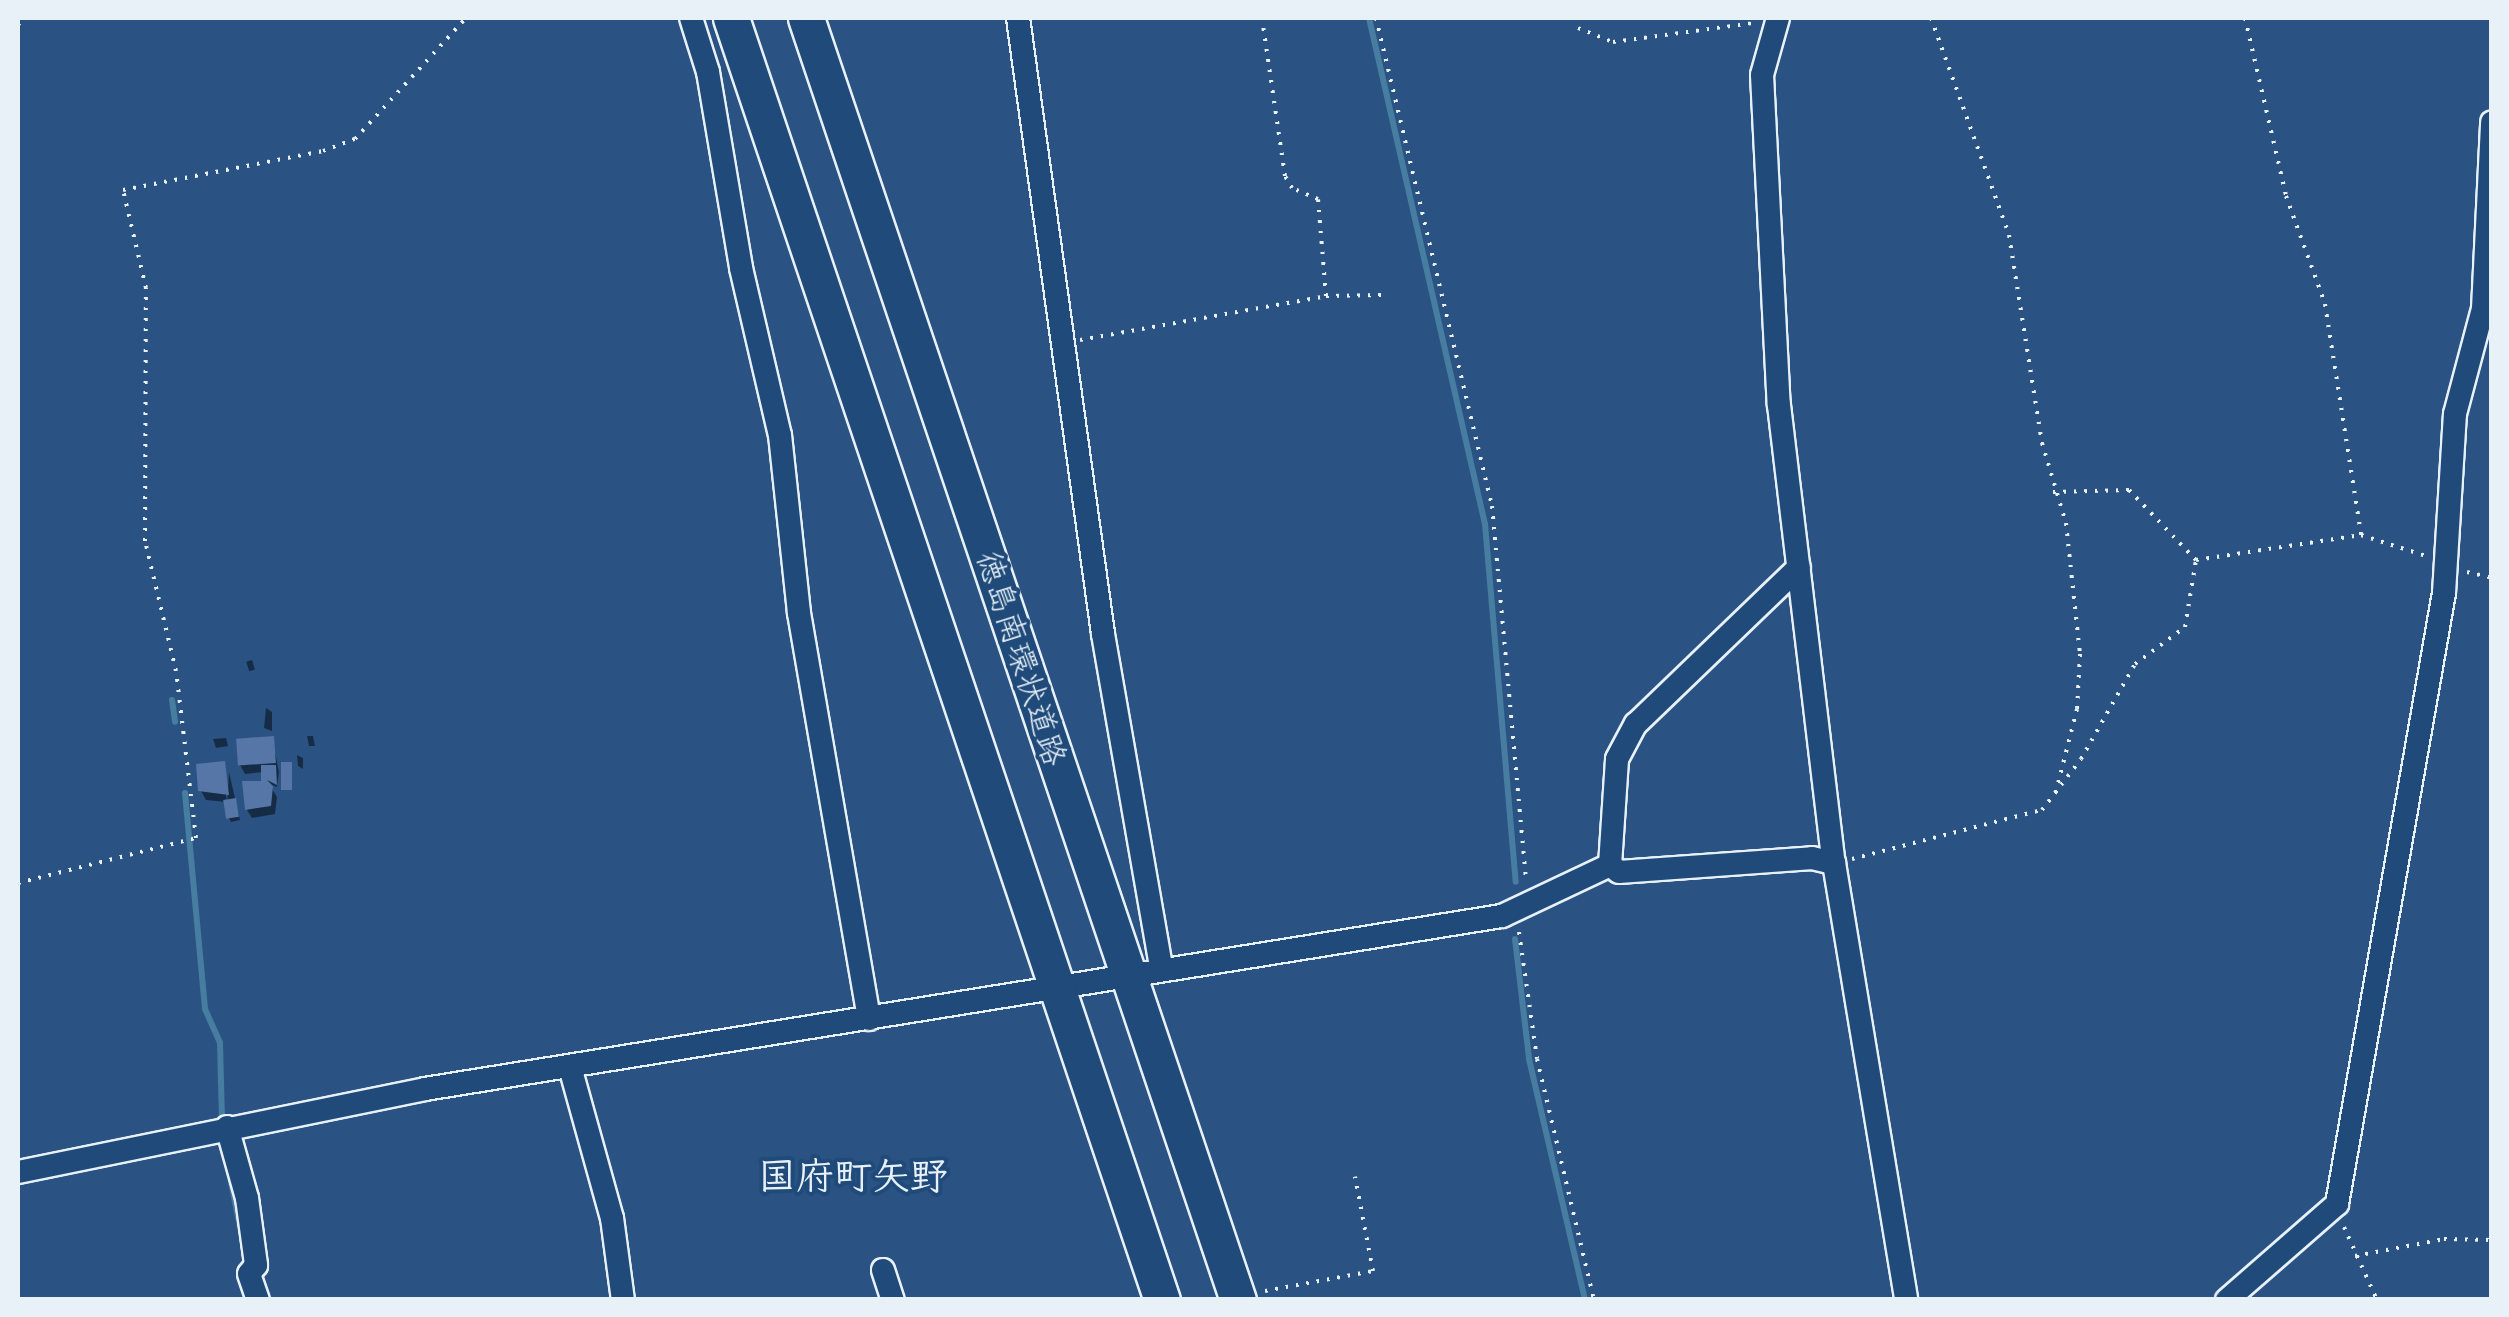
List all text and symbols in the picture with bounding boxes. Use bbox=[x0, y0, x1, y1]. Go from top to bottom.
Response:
street label: 徳島南環状道路 bbox=[967, 547, 1073, 771]
district label: 国府町矢野 bbox=[758, 1156, 948, 1202]

